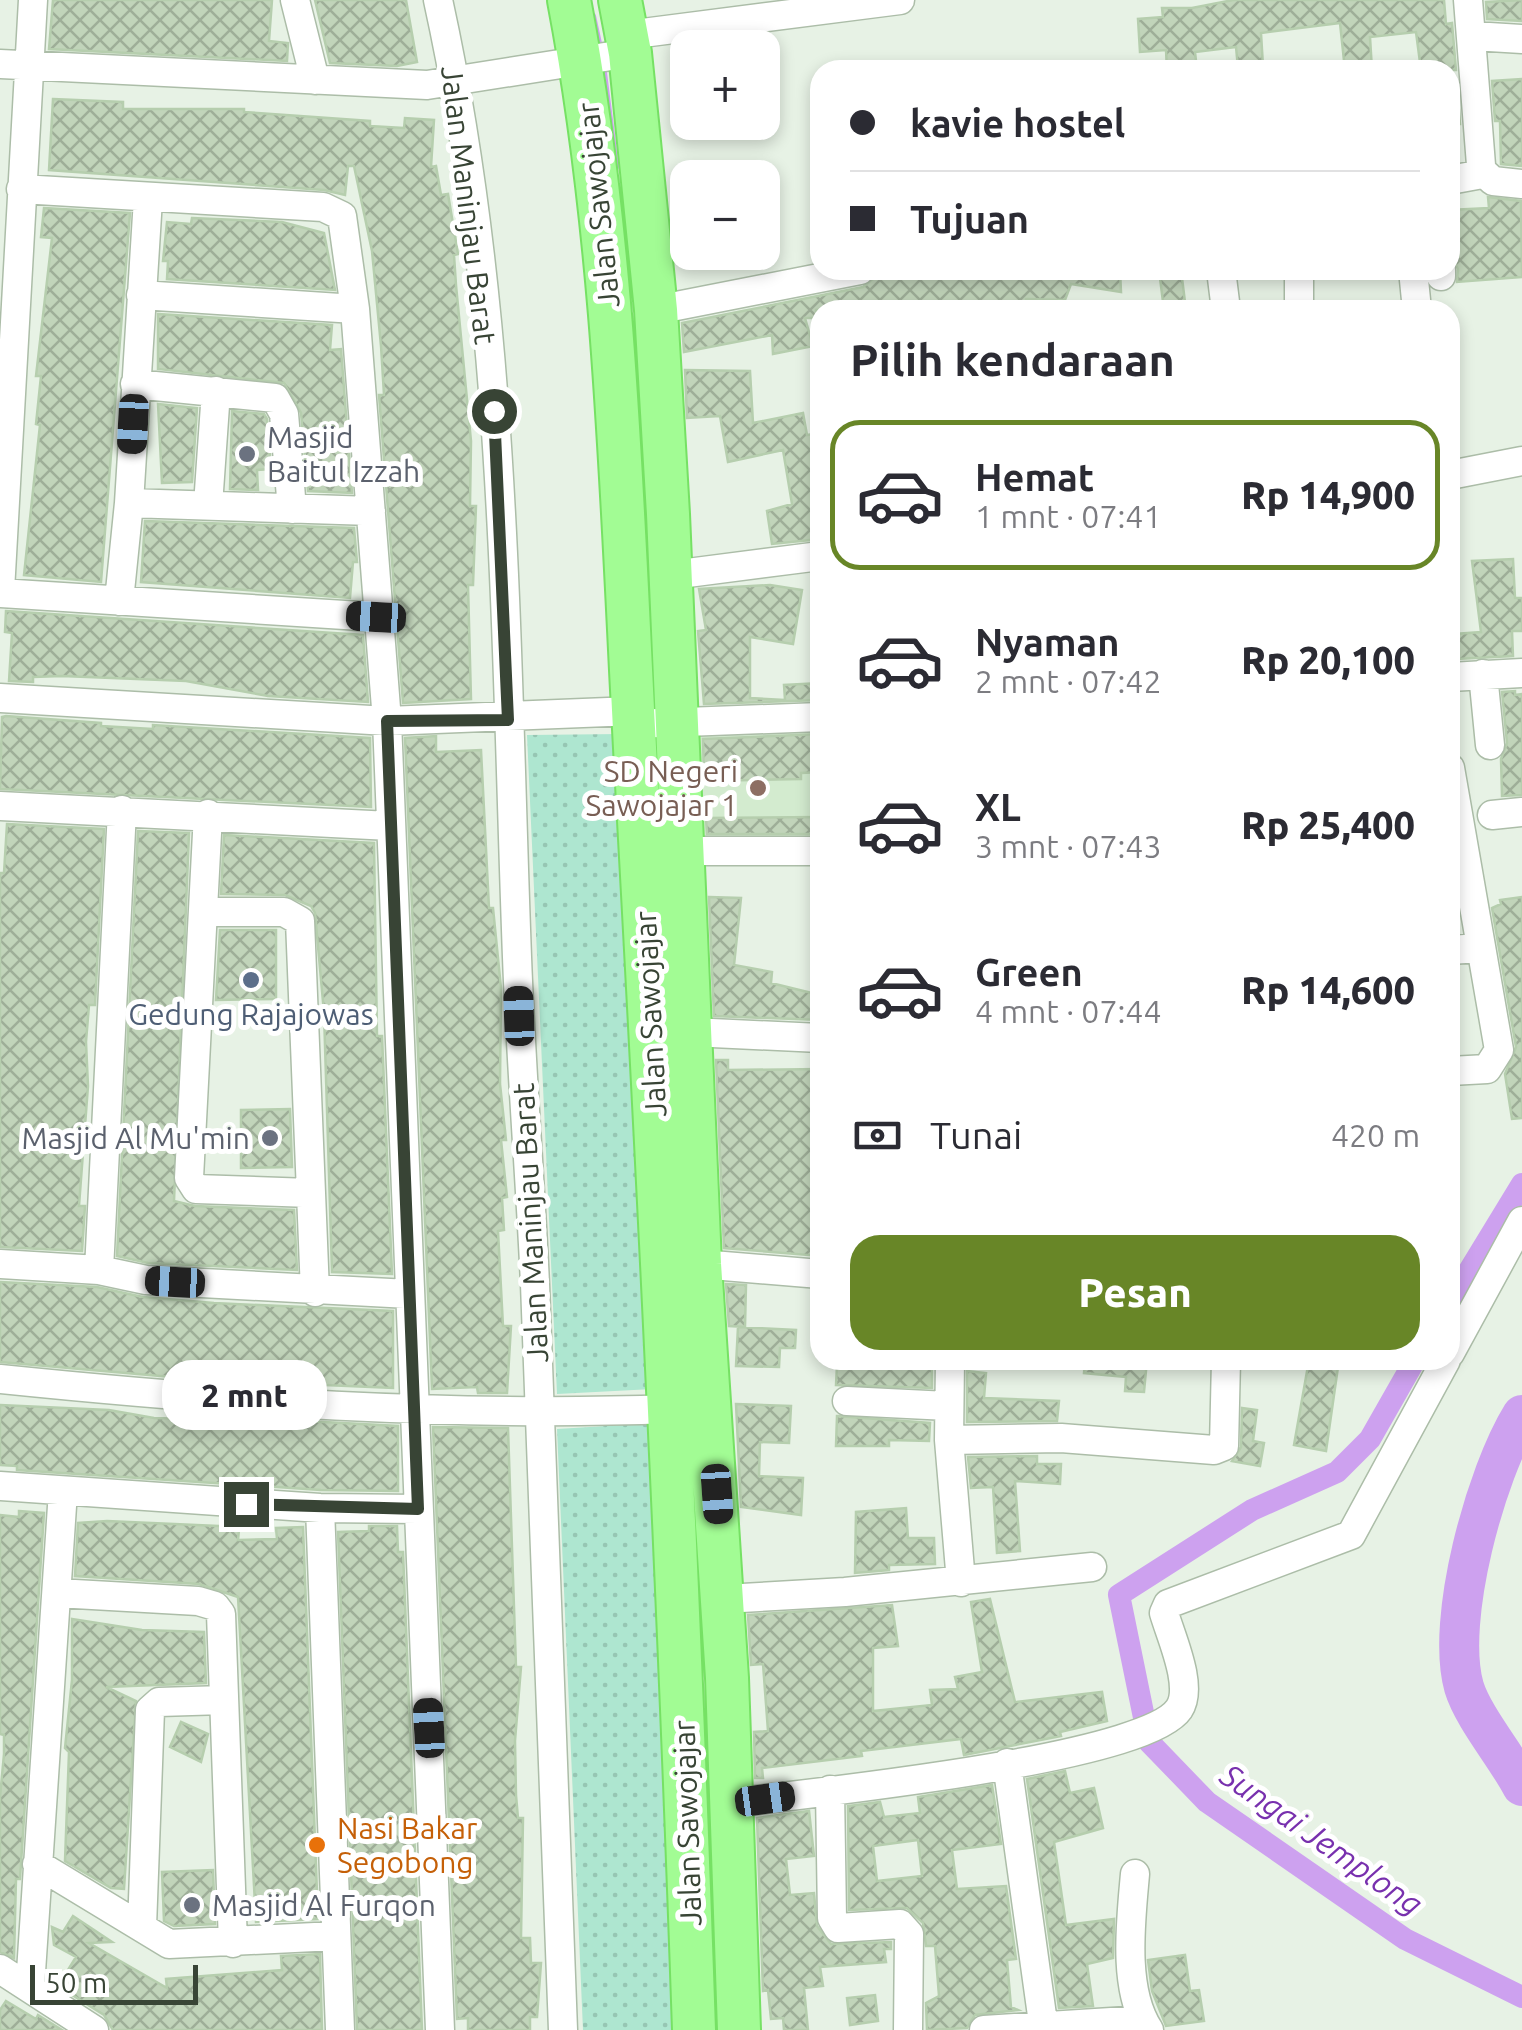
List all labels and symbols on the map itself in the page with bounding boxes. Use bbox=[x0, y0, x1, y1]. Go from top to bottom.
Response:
street label: Jalan Maninjau Barat bbox=[435, 64, 503, 346]
street label: Jalan Sawojajar bbox=[570, 100, 626, 309]
route start bbox=[472, 389, 517, 434]
car bbox=[116, 393, 150, 455]
place label: Masjid Baitul Izzah bbox=[267, 420, 420, 488]
marker: Masjid Baitul Izzah bbox=[236, 443, 258, 465]
car bbox=[345, 600, 407, 634]
place label: SD Negeri Sawojajar 1 bbox=[585, 754, 738, 822]
marker: SD Negeri Sawojajar 1 bbox=[747, 777, 769, 799]
street label: Jalan Sawojajar bbox=[628, 909, 672, 1118]
marker: Gedung Rajajowas bbox=[240, 969, 262, 991]
car bbox=[503, 985, 535, 1047]
place label: Gedung Rajajowas bbox=[128, 997, 374, 1031]
street label: Jalan Maninjau Barat bbox=[506, 1082, 554, 1364]
place label: Masjid Al Mu'min bbox=[22, 1121, 250, 1155]
marker: Masjid Al Mu'min bbox=[259, 1127, 281, 1149]
car bbox=[144, 1265, 206, 1299]
callout: 2 mnt bbox=[164, 1359, 328, 1429]
car bbox=[700, 1463, 734, 1525]
route end bbox=[224, 1482, 269, 1527]
car bbox=[412, 1697, 446, 1759]
street label: Jalan Sawojajar bbox=[666, 1719, 708, 1927]
water label: Sungai Jemplong bbox=[1214, 1756, 1430, 1922]
car bbox=[733, 1780, 797, 1818]
place label: Nasi Bakar Segobong bbox=[337, 1811, 478, 1879]
marker: Nasi Bakar Segobong bbox=[306, 1834, 328, 1856]
place label: Masjid Al Furqon bbox=[212, 1888, 436, 1922]
marker: Masjid Al Furqon bbox=[181, 1894, 203, 1916]
scale bar bbox=[30, 1960, 198, 2004]

